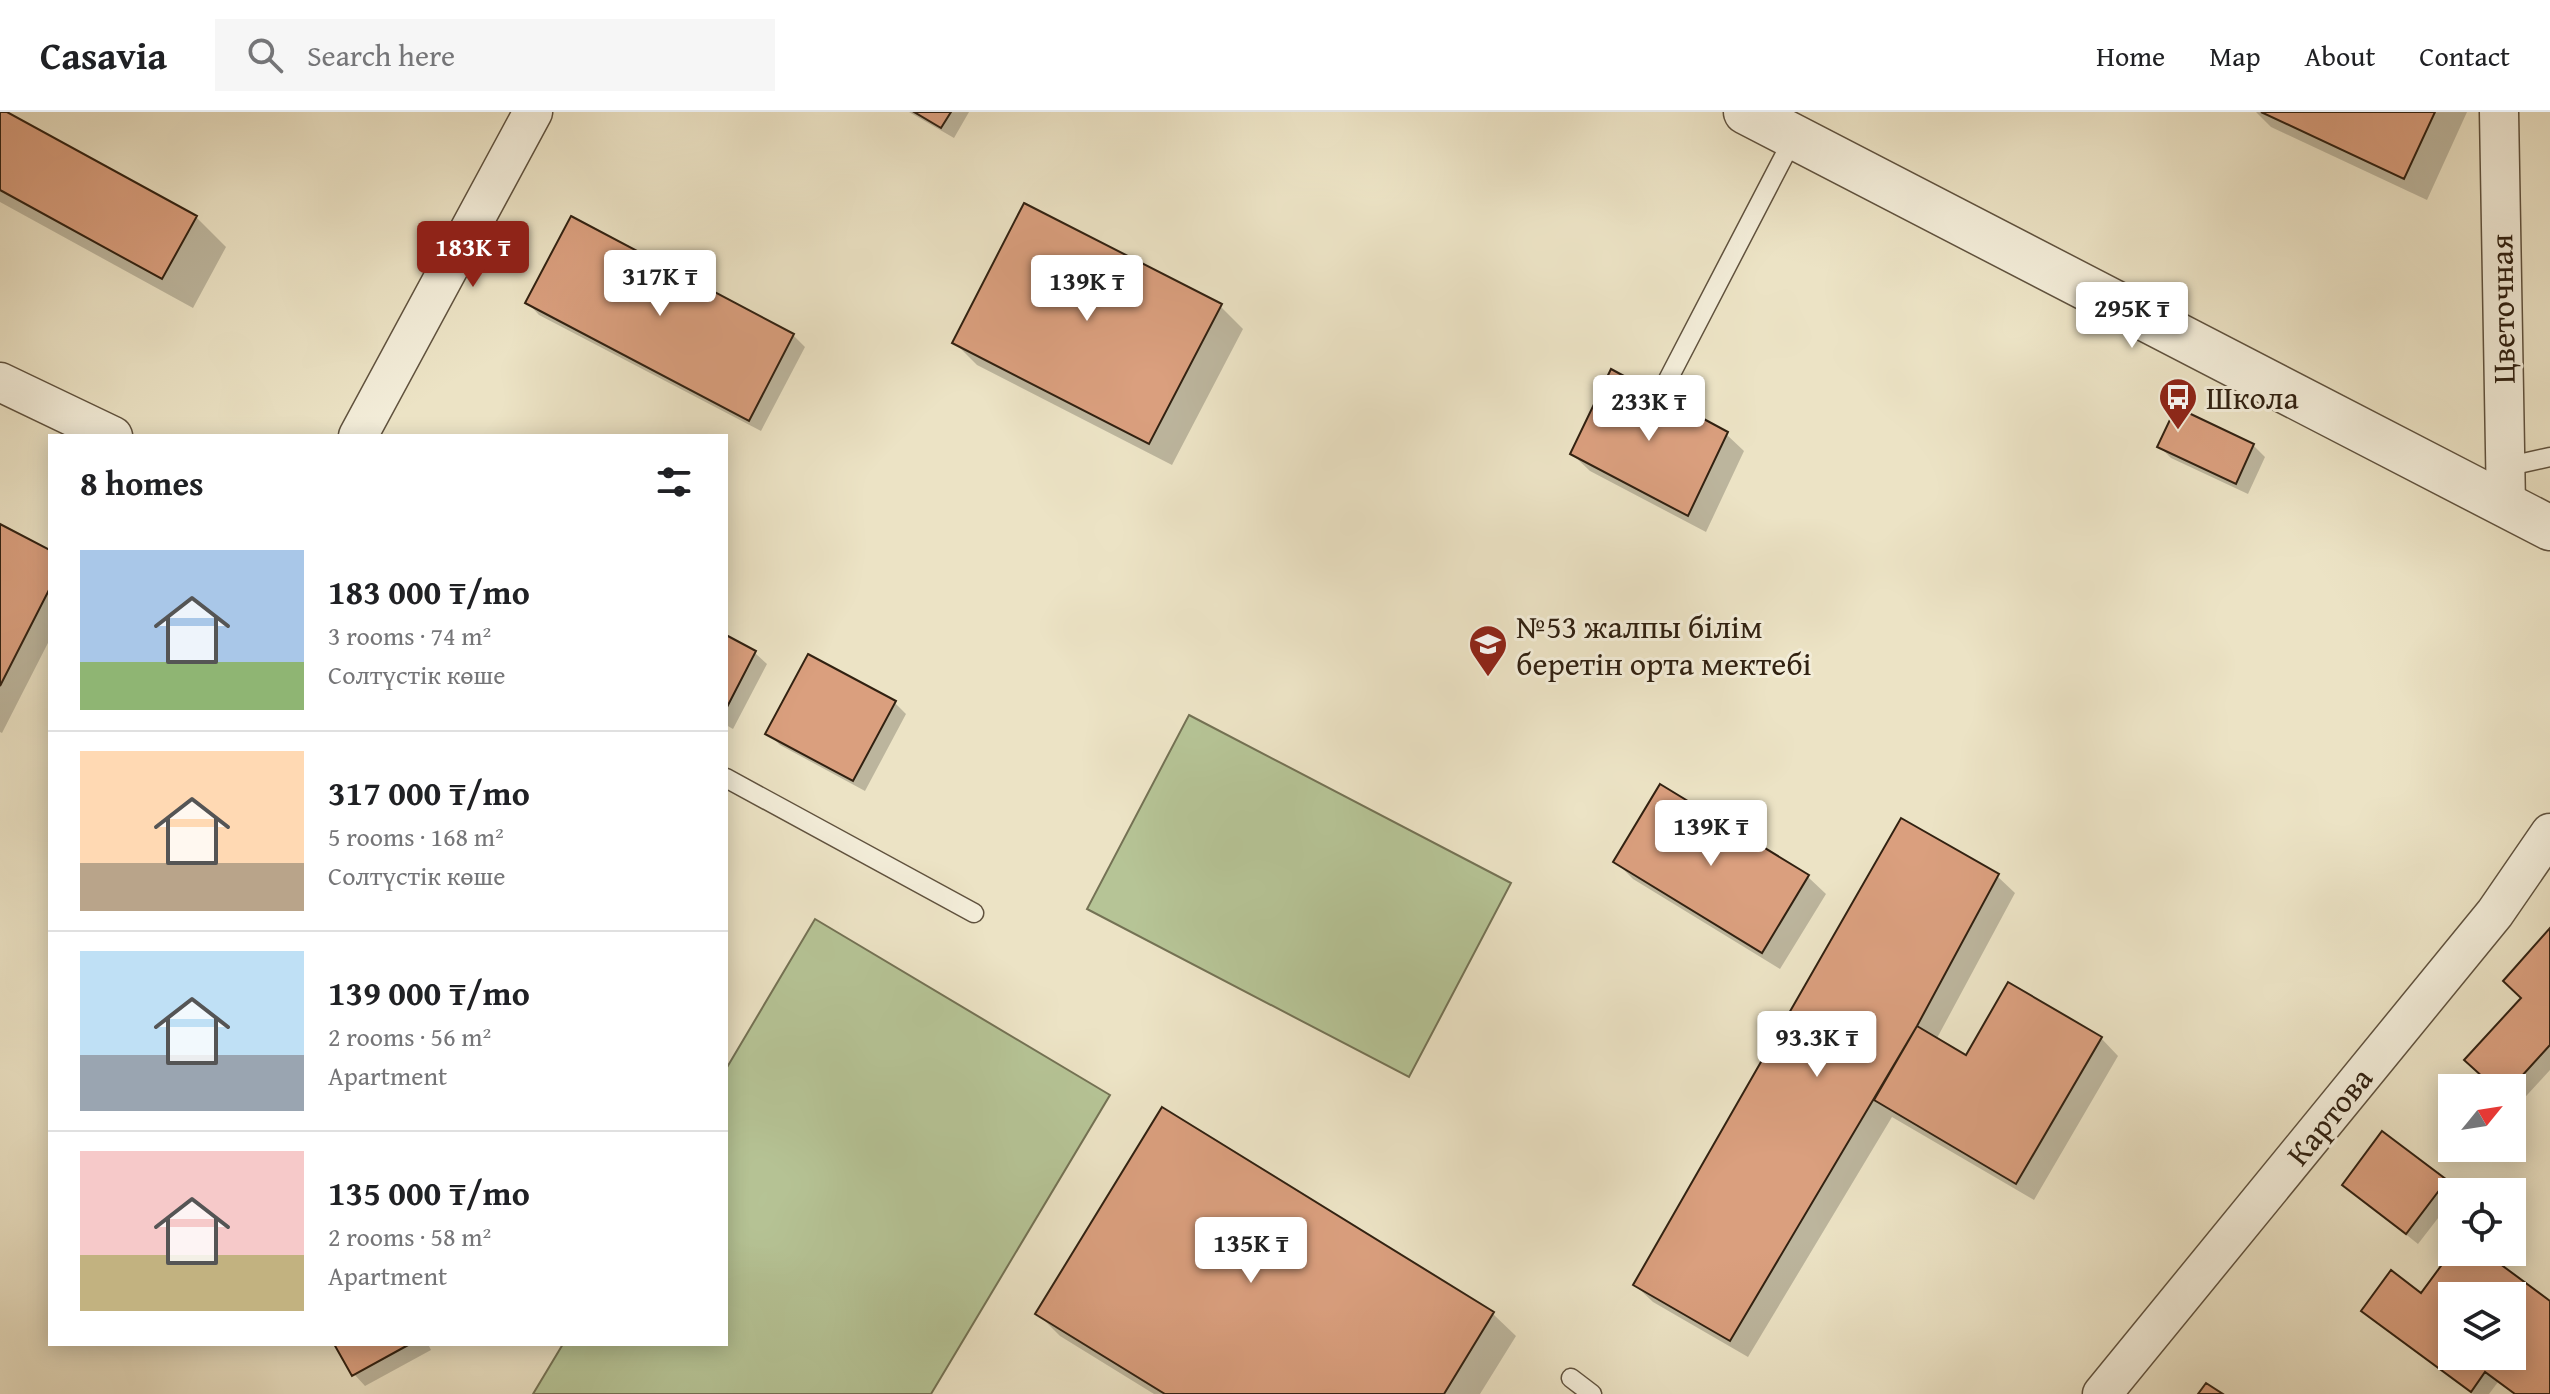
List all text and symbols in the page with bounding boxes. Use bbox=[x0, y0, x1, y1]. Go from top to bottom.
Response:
search box bbox=[215, 19, 775, 91]
text: Casavia bbox=[40, 27, 167, 83]
icon: search bbox=[243, 33, 287, 77]
text: Search here bbox=[307, 33, 455, 77]
text: Home bbox=[2096, 35, 2165, 76]
text: Map bbox=[2209, 35, 2261, 76]
text: About bbox=[2305, 35, 2375, 76]
text: Contact bbox=[2419, 35, 2510, 76]
pin: 183K ₸ bbox=[408, 221, 538, 289]
text: 183K ₸ bbox=[435, 227, 511, 266]
street label: Цветочная bbox=[2477, 234, 2527, 384]
pin: 317K ₸ bbox=[595, 250, 725, 318]
pin: 139K ₸ bbox=[1022, 255, 1152, 323]
text: 317K ₸ bbox=[622, 256, 698, 295]
text: 139K ₸ bbox=[1049, 261, 1125, 300]
pin: 295K ₸ bbox=[2067, 282, 2197, 350]
text: 295K ₸ bbox=[2094, 288, 2170, 327]
place label: Школа bbox=[2206, 374, 2299, 421]
pin: 233K ₸ bbox=[1584, 375, 1714, 443]
bus stop icon: Школа bbox=[2157, 376, 2199, 431]
text: 233K ₸ bbox=[1611, 381, 1687, 420]
text: 8 homes bbox=[80, 458, 204, 507]
icon: filters bbox=[652, 460, 696, 504]
text: 183 000 ₸/mo bbox=[328, 567, 530, 616]
icon: home bbox=[144, 582, 240, 678]
place label: №53 жалпы білім беретін орта мектебі bbox=[1516, 603, 1812, 687]
text: 3 rooms · 74 m² bbox=[328, 616, 491, 655]
school or university icon: №53 жалпы білім беретін орта мектебі bbox=[1467, 623, 1509, 678]
text: Солтүстік көше bbox=[328, 655, 505, 694]
text: 317 000 ₸/mo bbox=[328, 768, 530, 817]
icon: home bbox=[144, 783, 240, 879]
pin: 139K ₸ bbox=[1646, 800, 1776, 868]
text: 139K ₸ bbox=[1673, 806, 1749, 845]
text: 5 rooms · 168 m² bbox=[328, 817, 504, 856]
text: Солтүстік көше bbox=[328, 856, 505, 895]
text: 139 000 ₸/mo bbox=[328, 968, 530, 1017]
icon: home bbox=[144, 983, 240, 1079]
pin: 93.3K ₸ bbox=[1743, 1011, 1891, 1079]
text: 2 rooms · 56 m² bbox=[328, 1017, 491, 1056]
text: 93.3K ₸ bbox=[1775, 1017, 1859, 1056]
text: Apartment bbox=[328, 1056, 447, 1095]
street label: Картова bbox=[2275, 1056, 2384, 1175]
north arrow bbox=[2438, 1074, 2526, 1162]
map controls bbox=[2438, 1074, 2526, 1370]
text: 135 000 ₸/mo bbox=[328, 1168, 530, 1217]
button: locate bbox=[2438, 1178, 2526, 1266]
icon: home bbox=[144, 1183, 240, 1279]
text: 2 rooms · 58 m² bbox=[328, 1217, 491, 1256]
pin: 135K ₸ bbox=[1186, 1217, 1316, 1285]
text: 135K ₸ bbox=[1213, 1223, 1289, 1262]
text: Apartment bbox=[328, 1256, 447, 1295]
button: layers bbox=[2438, 1282, 2526, 1370]

